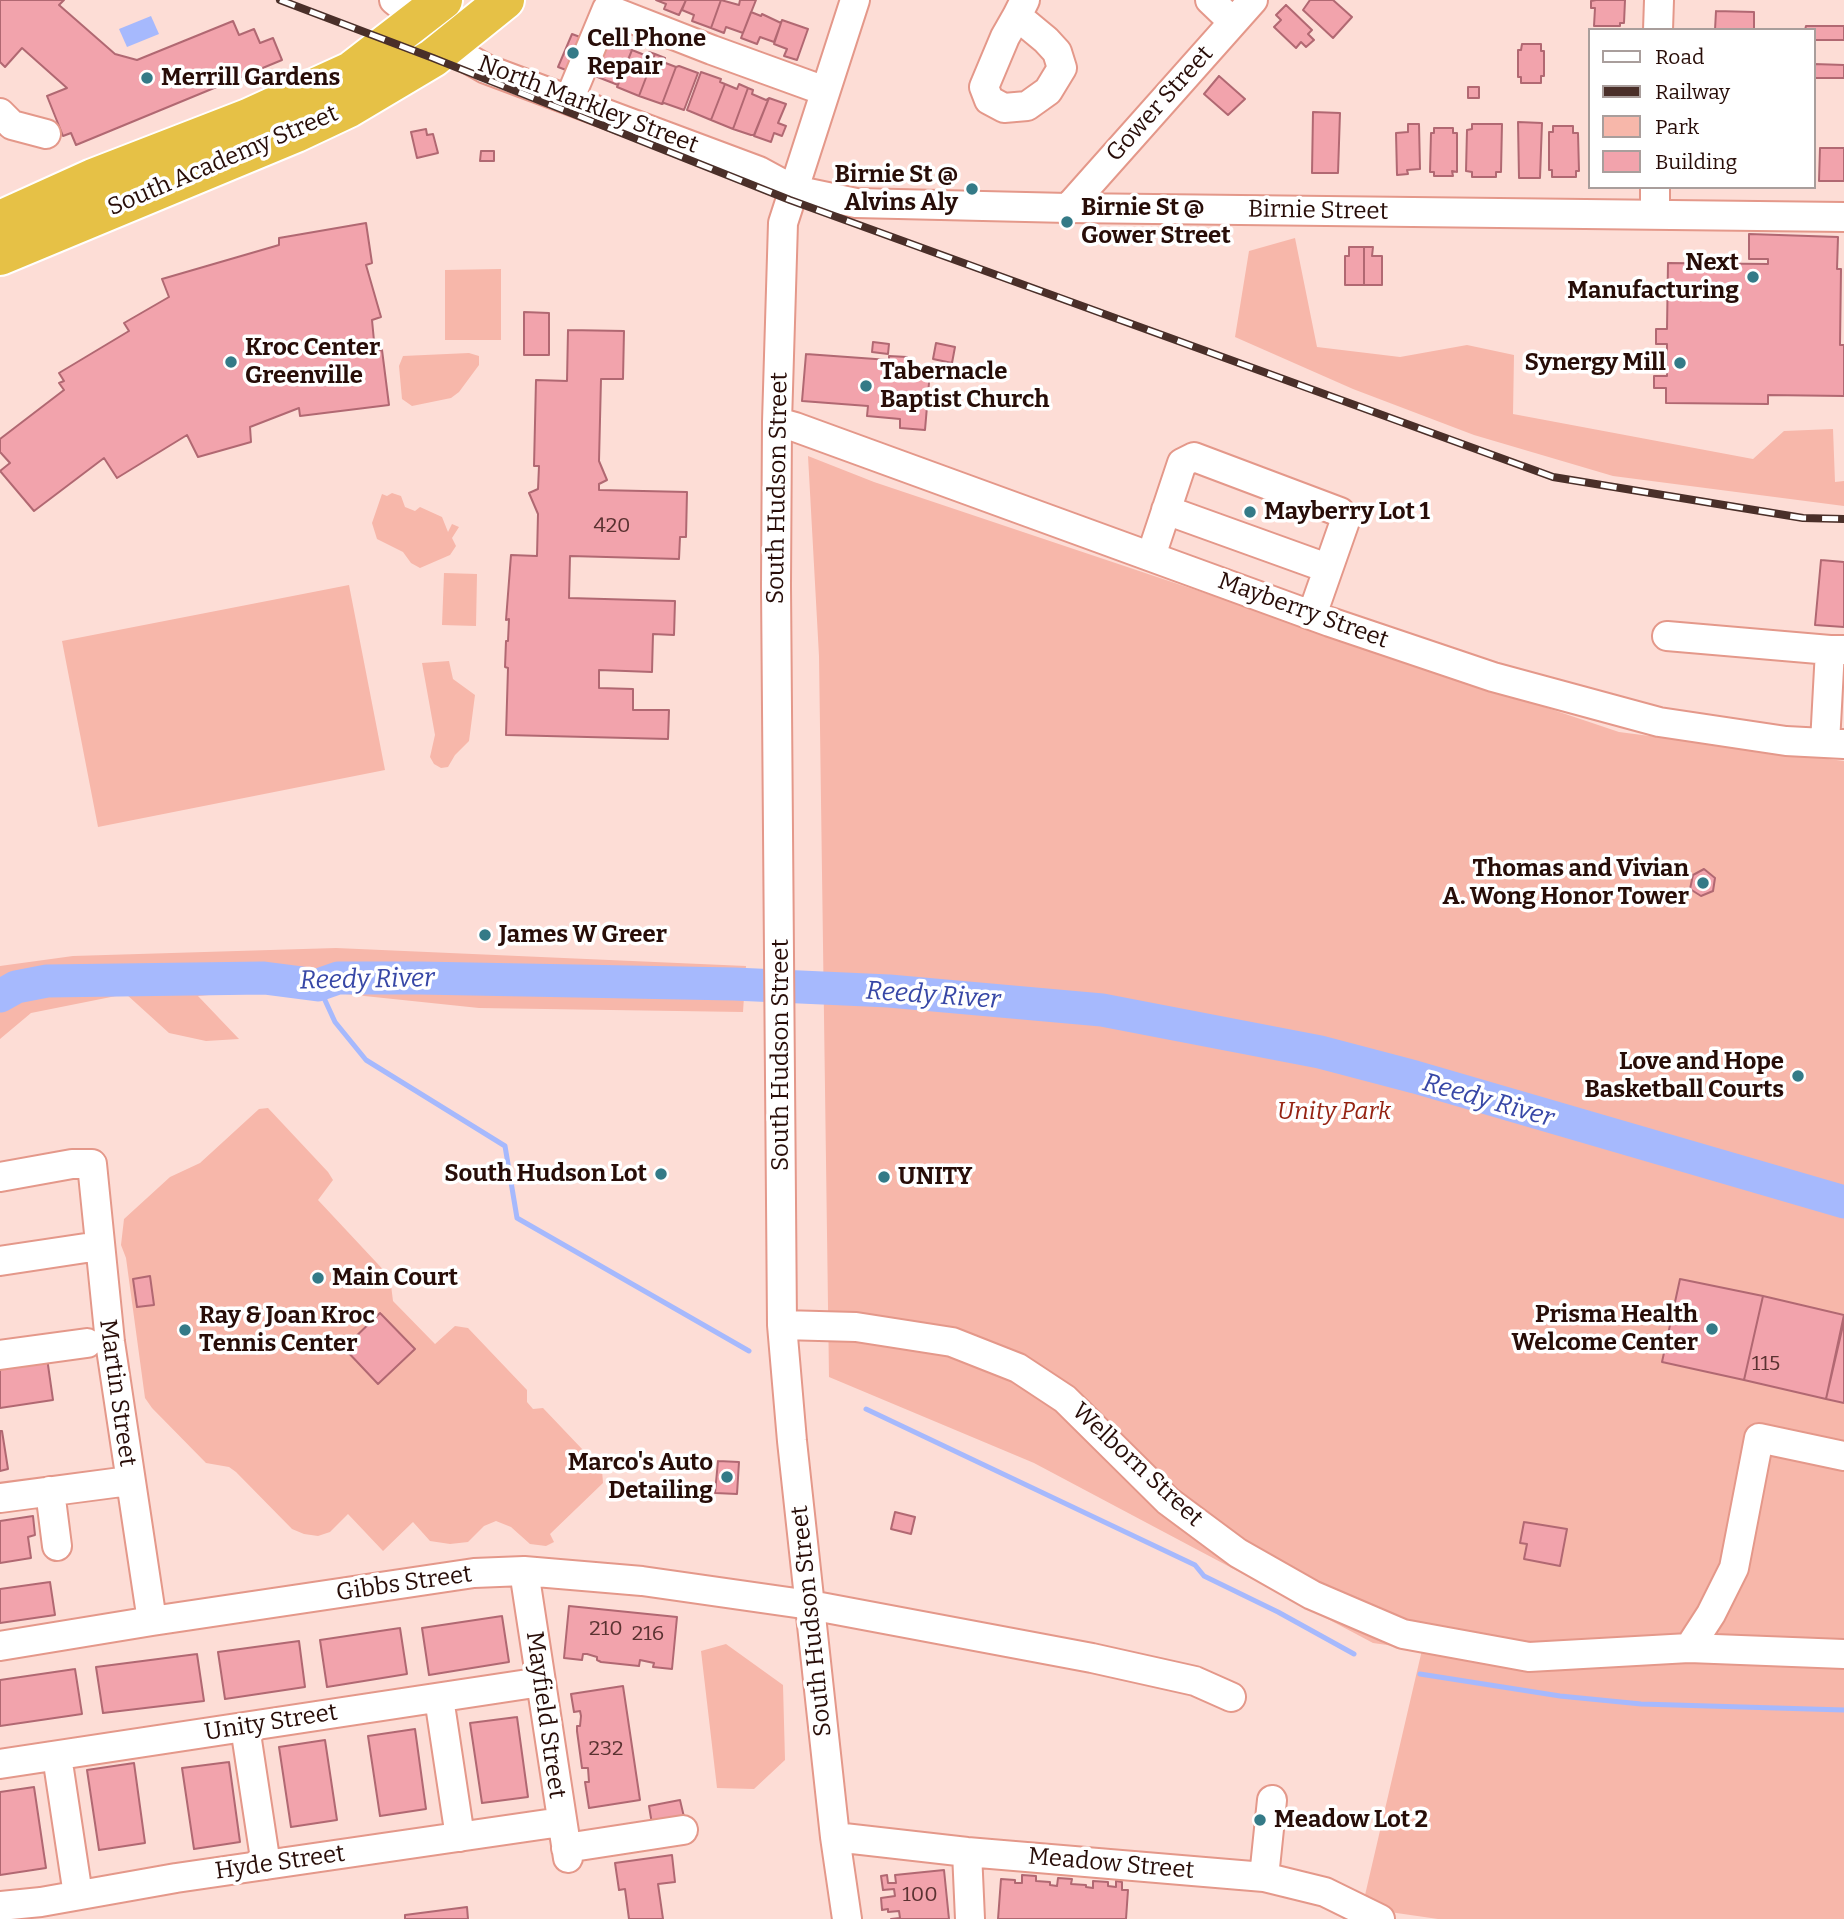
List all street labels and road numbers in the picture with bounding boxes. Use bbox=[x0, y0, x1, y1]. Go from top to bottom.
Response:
street label: Gower Street bbox=[1100, 40, 1220, 168]
street label: North Markley Street bbox=[474, 50, 702, 160]
street label: South Academy Street bbox=[104, 99, 342, 223]
street label: Birnie Street bbox=[1248, 195, 1388, 227]
street label: South Hudson Street bbox=[762, 372, 794, 604]
street label: Mayberry Street bbox=[1214, 567, 1392, 655]
street label: South Hudson Street bbox=[767, 939, 795, 1171]
street label: Martin Street bbox=[92, 1318, 142, 1468]
street label: Welborn Street bbox=[1066, 1397, 1208, 1533]
street label: South Hudson Street bbox=[786, 1504, 838, 1738]
street label: Gibbs Street bbox=[334, 1560, 474, 1608]
street label: Mayfield Street bbox=[519, 1630, 571, 1800]
street label: Unity Street bbox=[203, 1698, 339, 1748]
street label: Hyde Street bbox=[213, 1840, 347, 1886]
street label: Meadow Street bbox=[1027, 1842, 1195, 1886]

